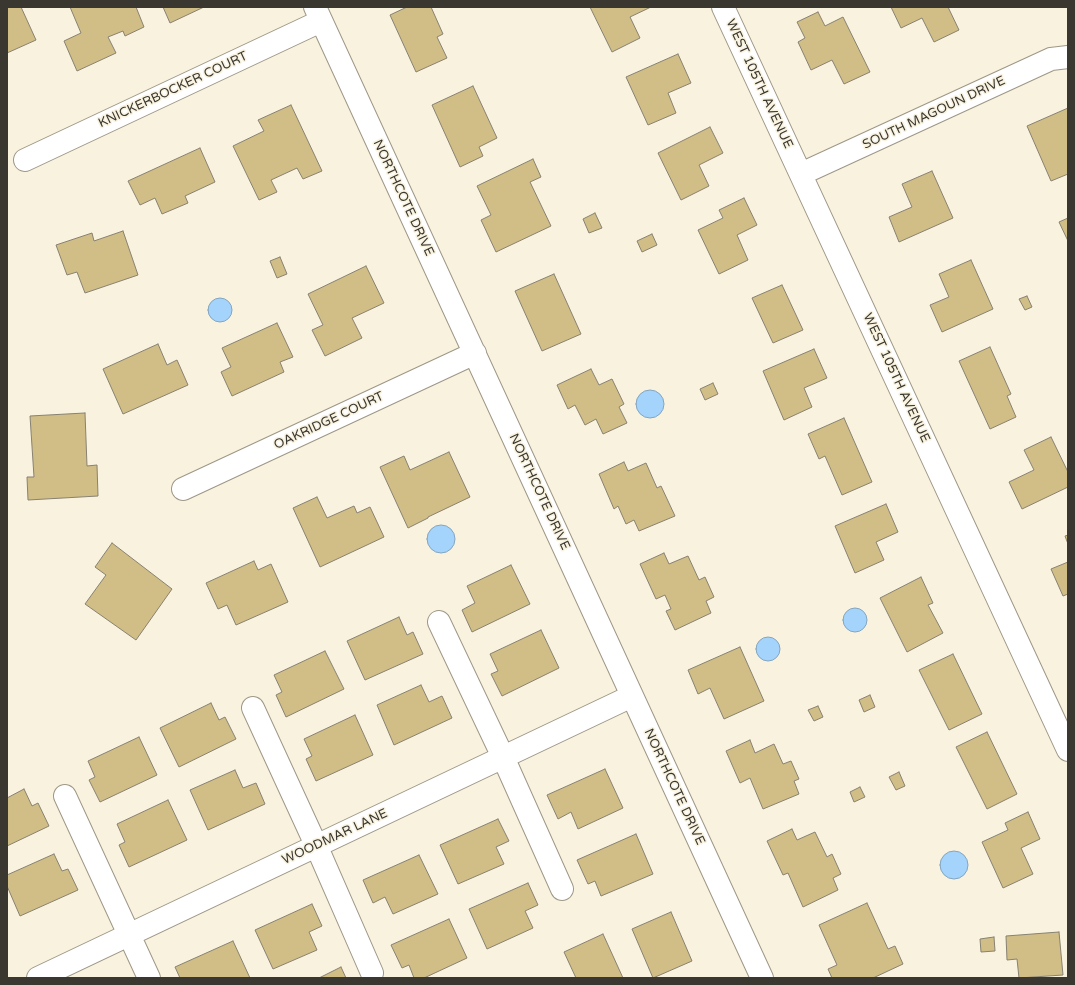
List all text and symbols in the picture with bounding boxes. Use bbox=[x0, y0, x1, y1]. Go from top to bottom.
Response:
street label: WEST 105TH AVENUE bbox=[722, 17, 796, 151]
street label: KNICKERBOCKER COURT bbox=[96, 49, 250, 131]
street label: SOUTH MAGOUN DRIVE bbox=[860, 73, 1008, 153]
street label: NORTHCOTE DRIVE bbox=[369, 137, 437, 259]
street label: WEST 105TH AVENUE bbox=[859, 311, 933, 445]
street label: OAKRIDGE COURT bbox=[272, 389, 386, 453]
street label: NORTHCOTE DRIVE bbox=[505, 431, 573, 553]
street label: NORTHCOTE DRIVE bbox=[640, 726, 708, 848]
street label: WOODMAR LANE bbox=[280, 806, 390, 868]

